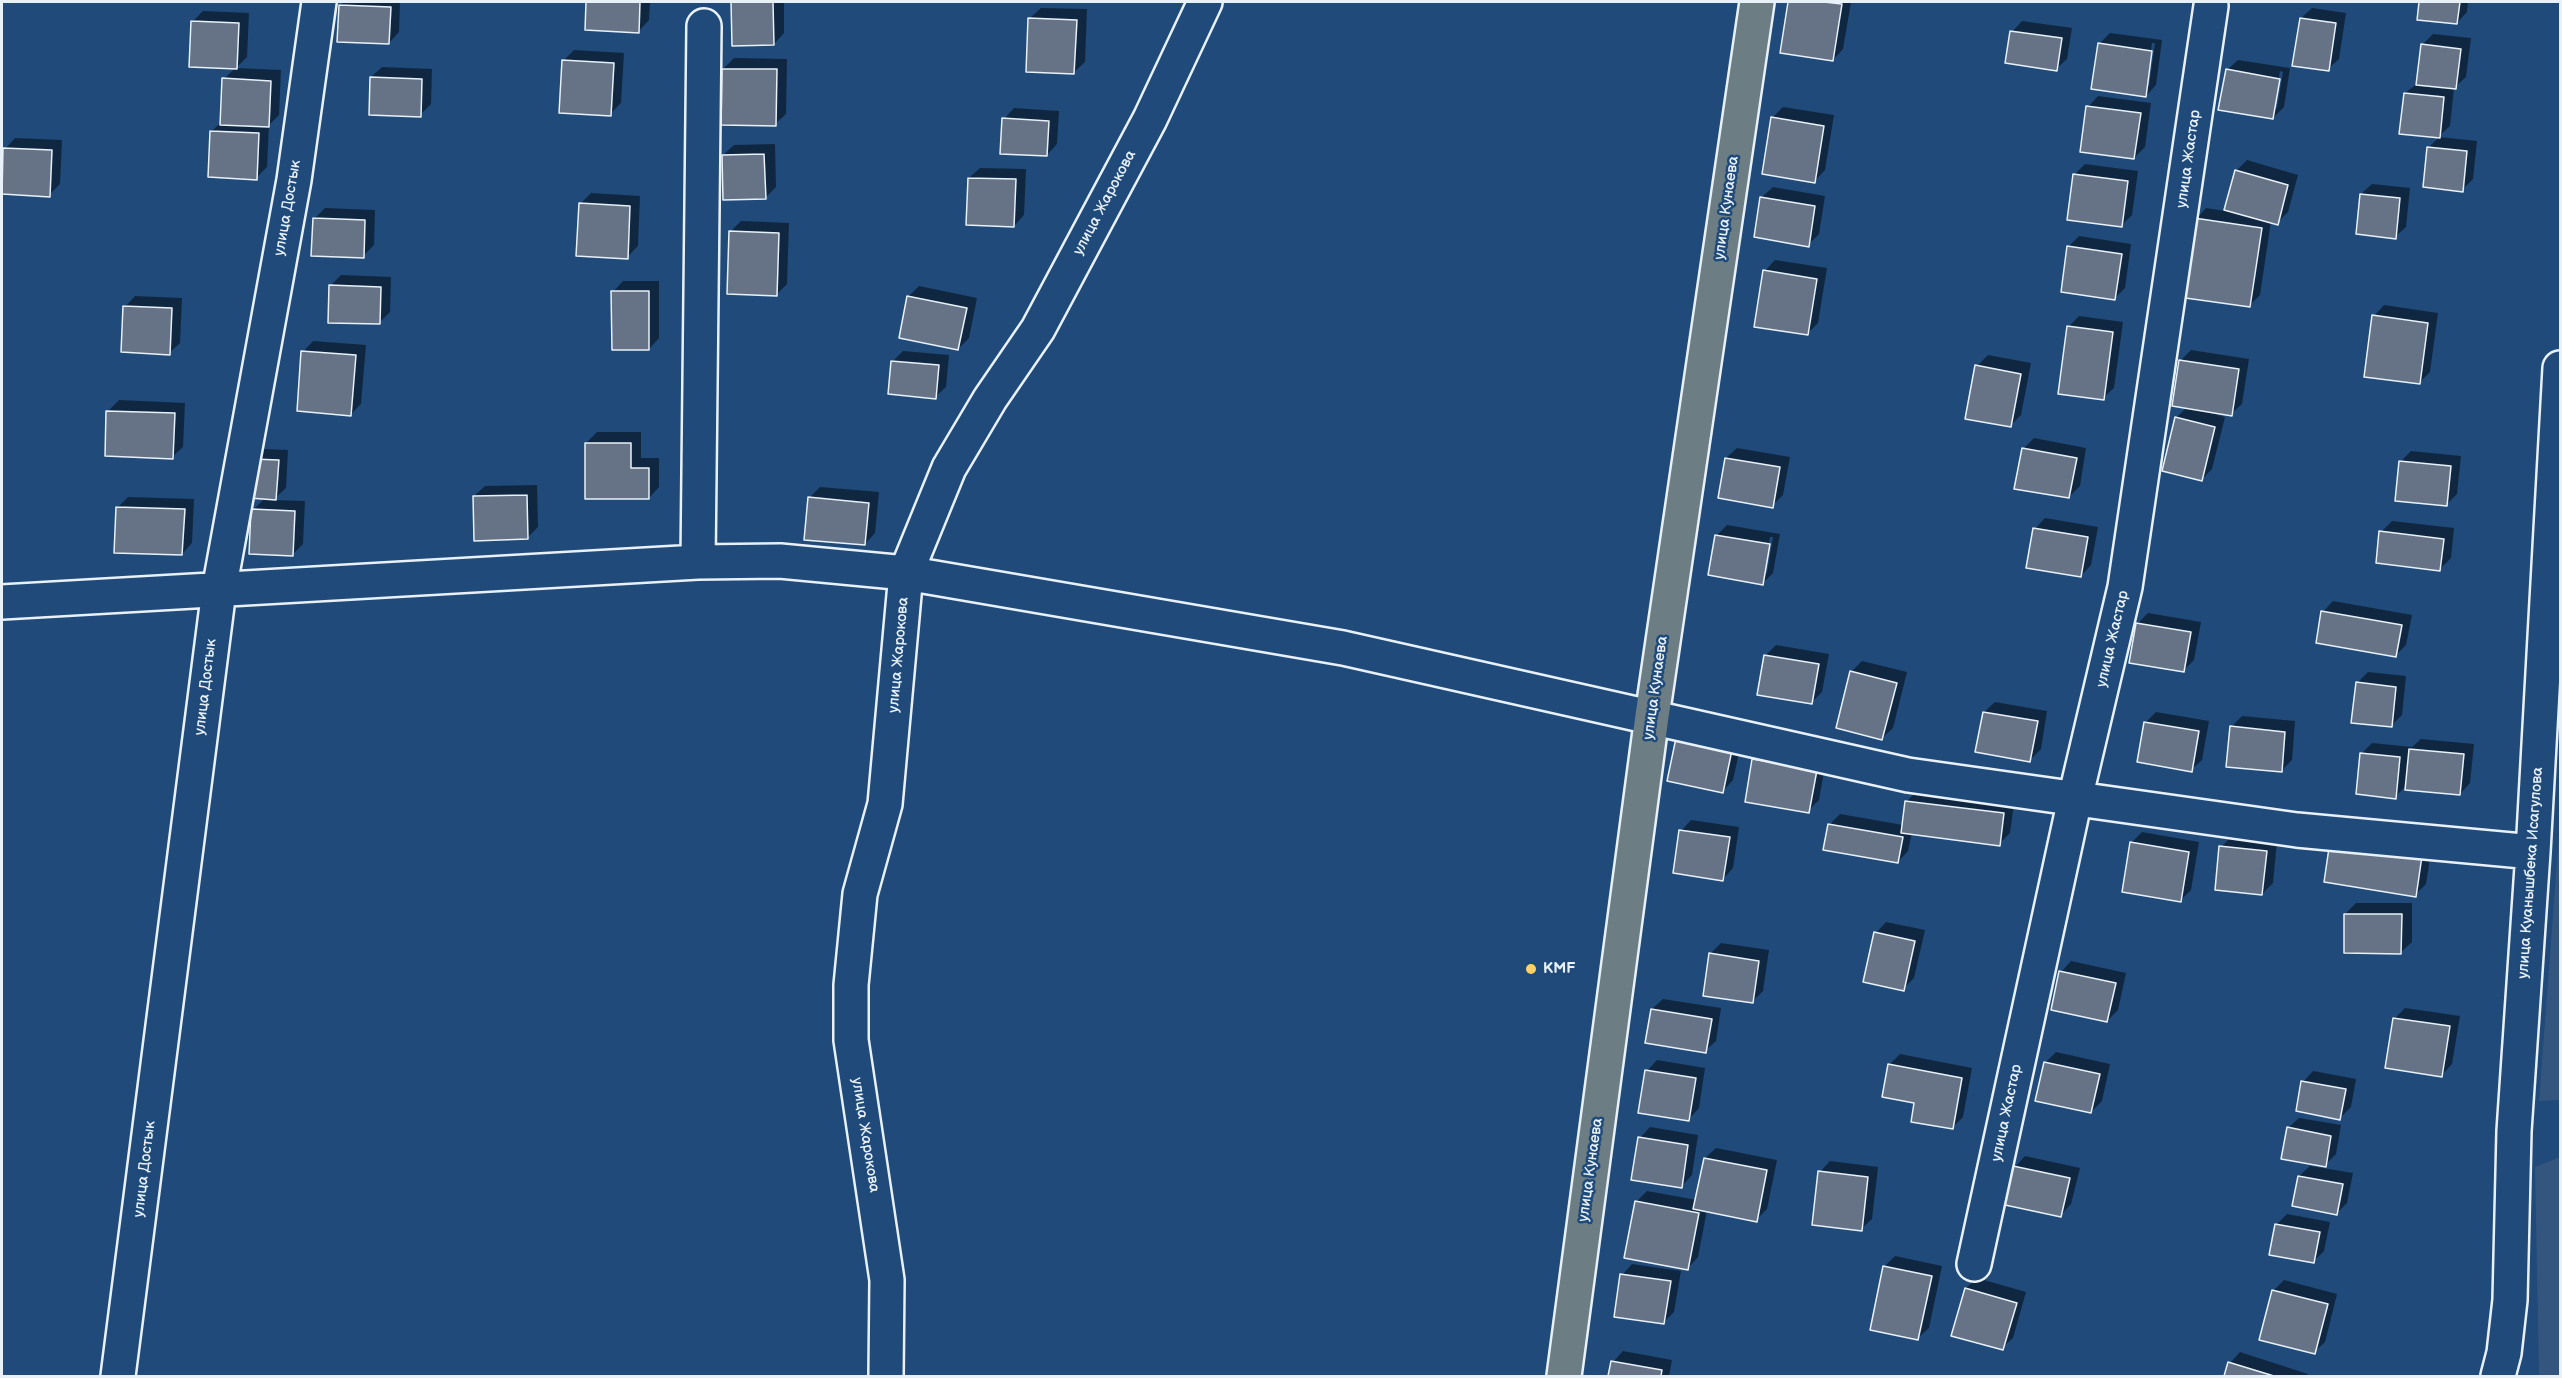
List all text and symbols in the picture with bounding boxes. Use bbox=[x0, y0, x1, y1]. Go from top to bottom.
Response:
street label: улица Жастар bbox=[2173, 109, 2205, 209]
street label: улица Жарокова bbox=[1070, 148, 1140, 258]
street label: улица Кунаева bbox=[1711, 155, 1743, 261]
street label: улица Достык bbox=[271, 159, 305, 257]
street label: улица Жастар bbox=[2093, 589, 2133, 689]
street label: улица Жарокова bbox=[885, 596, 913, 714]
street label: улица Кунаева bbox=[1640, 635, 1672, 741]
street label: улица Достык bbox=[191, 638, 221, 736]
street label: улица Куанышбека Исагулова bbox=[2515, 767, 2547, 979]
place label: KMF bbox=[1543, 960, 1575, 978]
marker: KMF bbox=[1524, 962, 1538, 976]
street label: улица Жастар bbox=[1988, 1063, 2026, 1163]
street label: улица Жарокова bbox=[847, 1076, 883, 1194]
street label: улица Кунаева bbox=[1575, 1117, 1607, 1223]
street label: улица Достык bbox=[130, 1120, 160, 1218]

